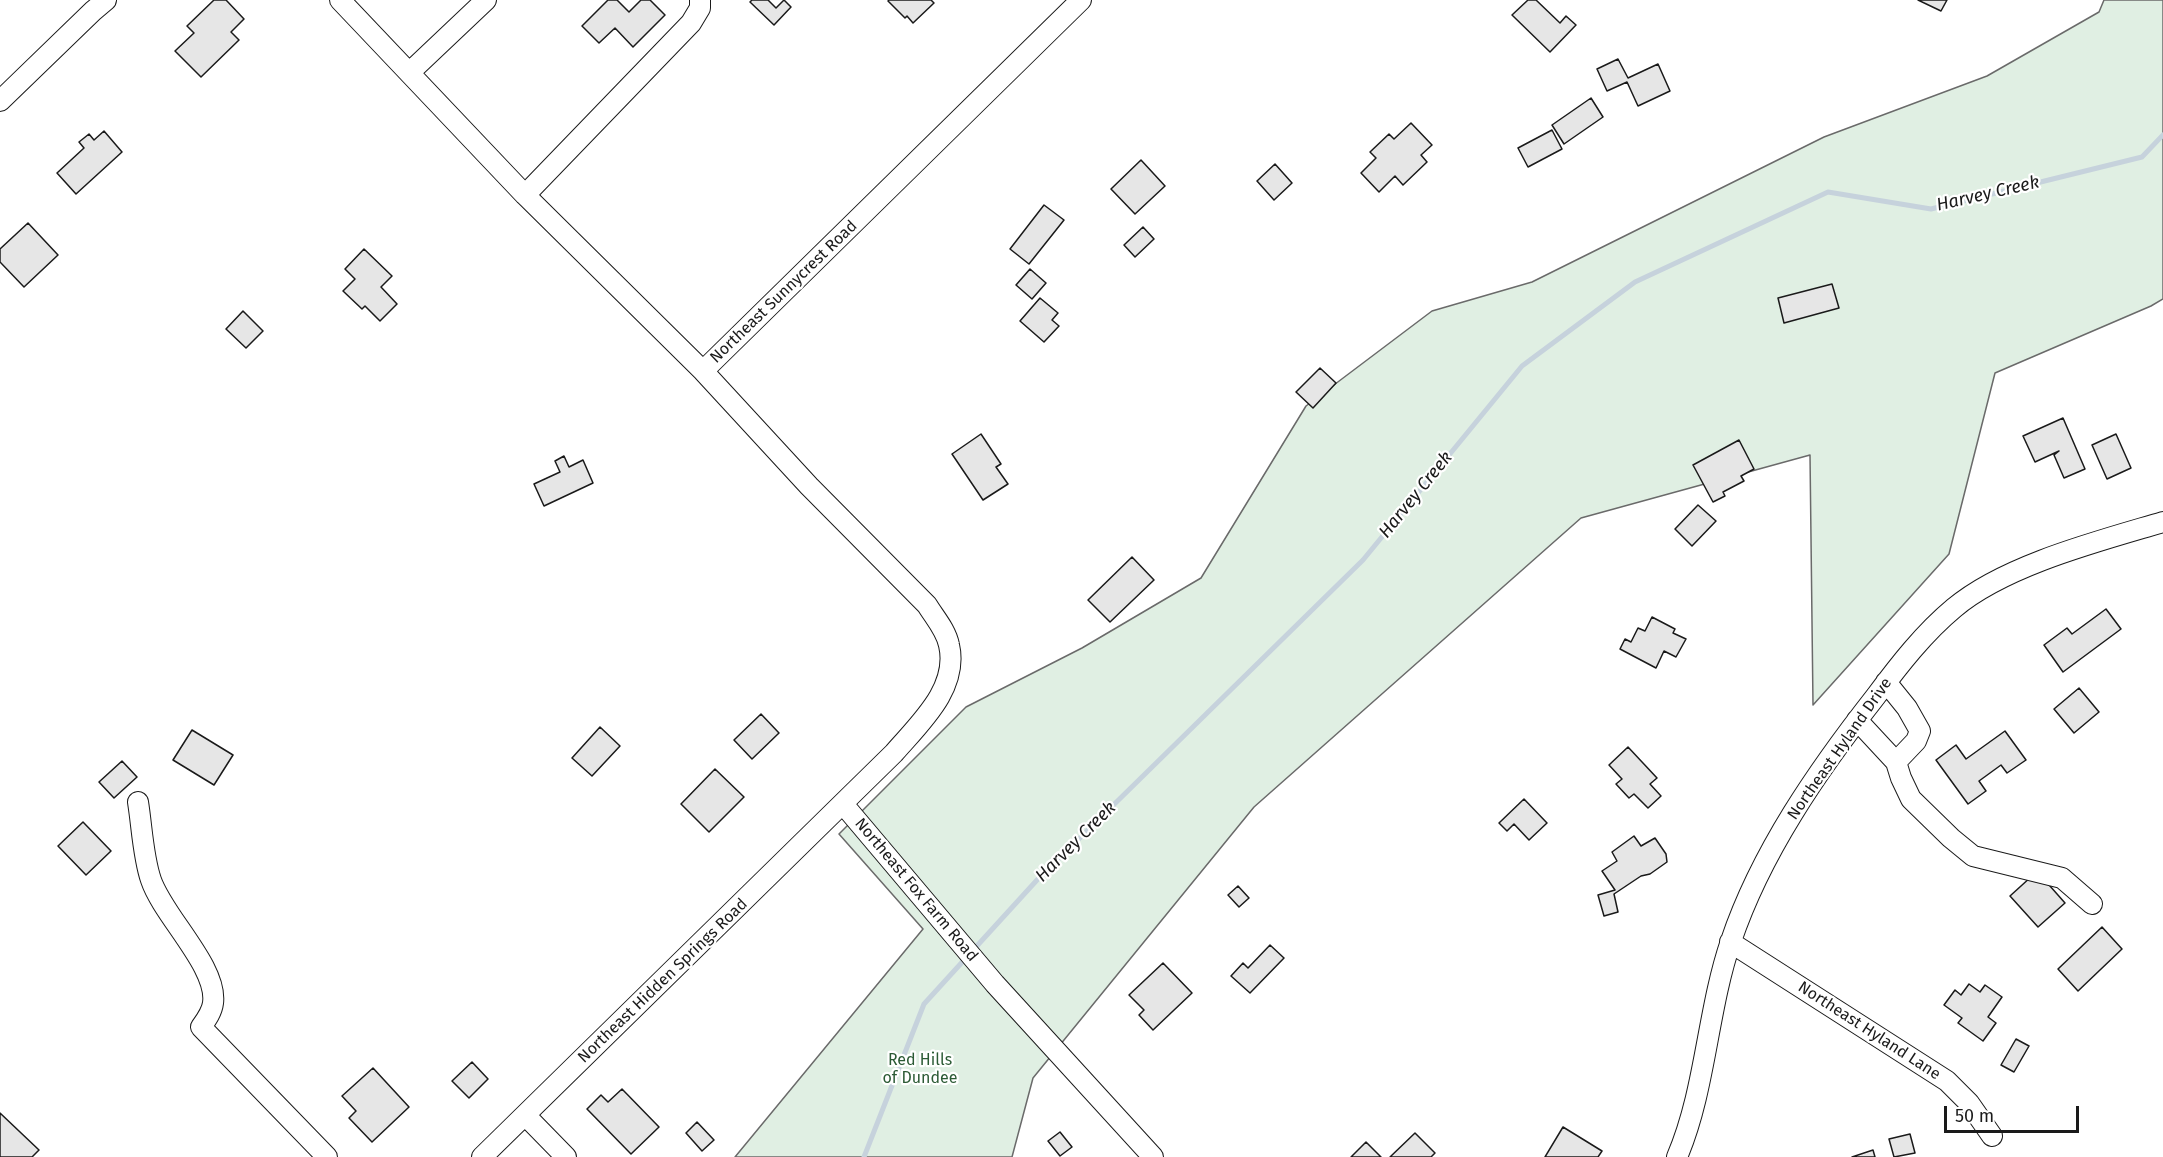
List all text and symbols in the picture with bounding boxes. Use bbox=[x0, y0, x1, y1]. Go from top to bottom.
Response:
water label: Harvey Creek bbox=[1934, 172, 2042, 216]
street label: Northeast Sunnycrest Road bbox=[706, 217, 862, 367]
water label: Harvey Creek bbox=[1375, 447, 1457, 543]
street label: Northeast Hyland Drive bbox=[1784, 674, 1896, 824]
water label: Harvey Creek bbox=[1031, 797, 1121, 887]
street label: Northeast Fox Farm Road bbox=[850, 814, 982, 966]
street label: Northeast Hidden Springs Road bbox=[574, 895, 752, 1067]
street label: Northeast Hyland Lane bbox=[1794, 978, 1944, 1084]
park label: Red Hills of Dundee bbox=[883, 1051, 957, 1089]
scale bar bbox=[1947, 1094, 2082, 1132]
text: 50 m bbox=[1955, 1105, 1994, 1127]

